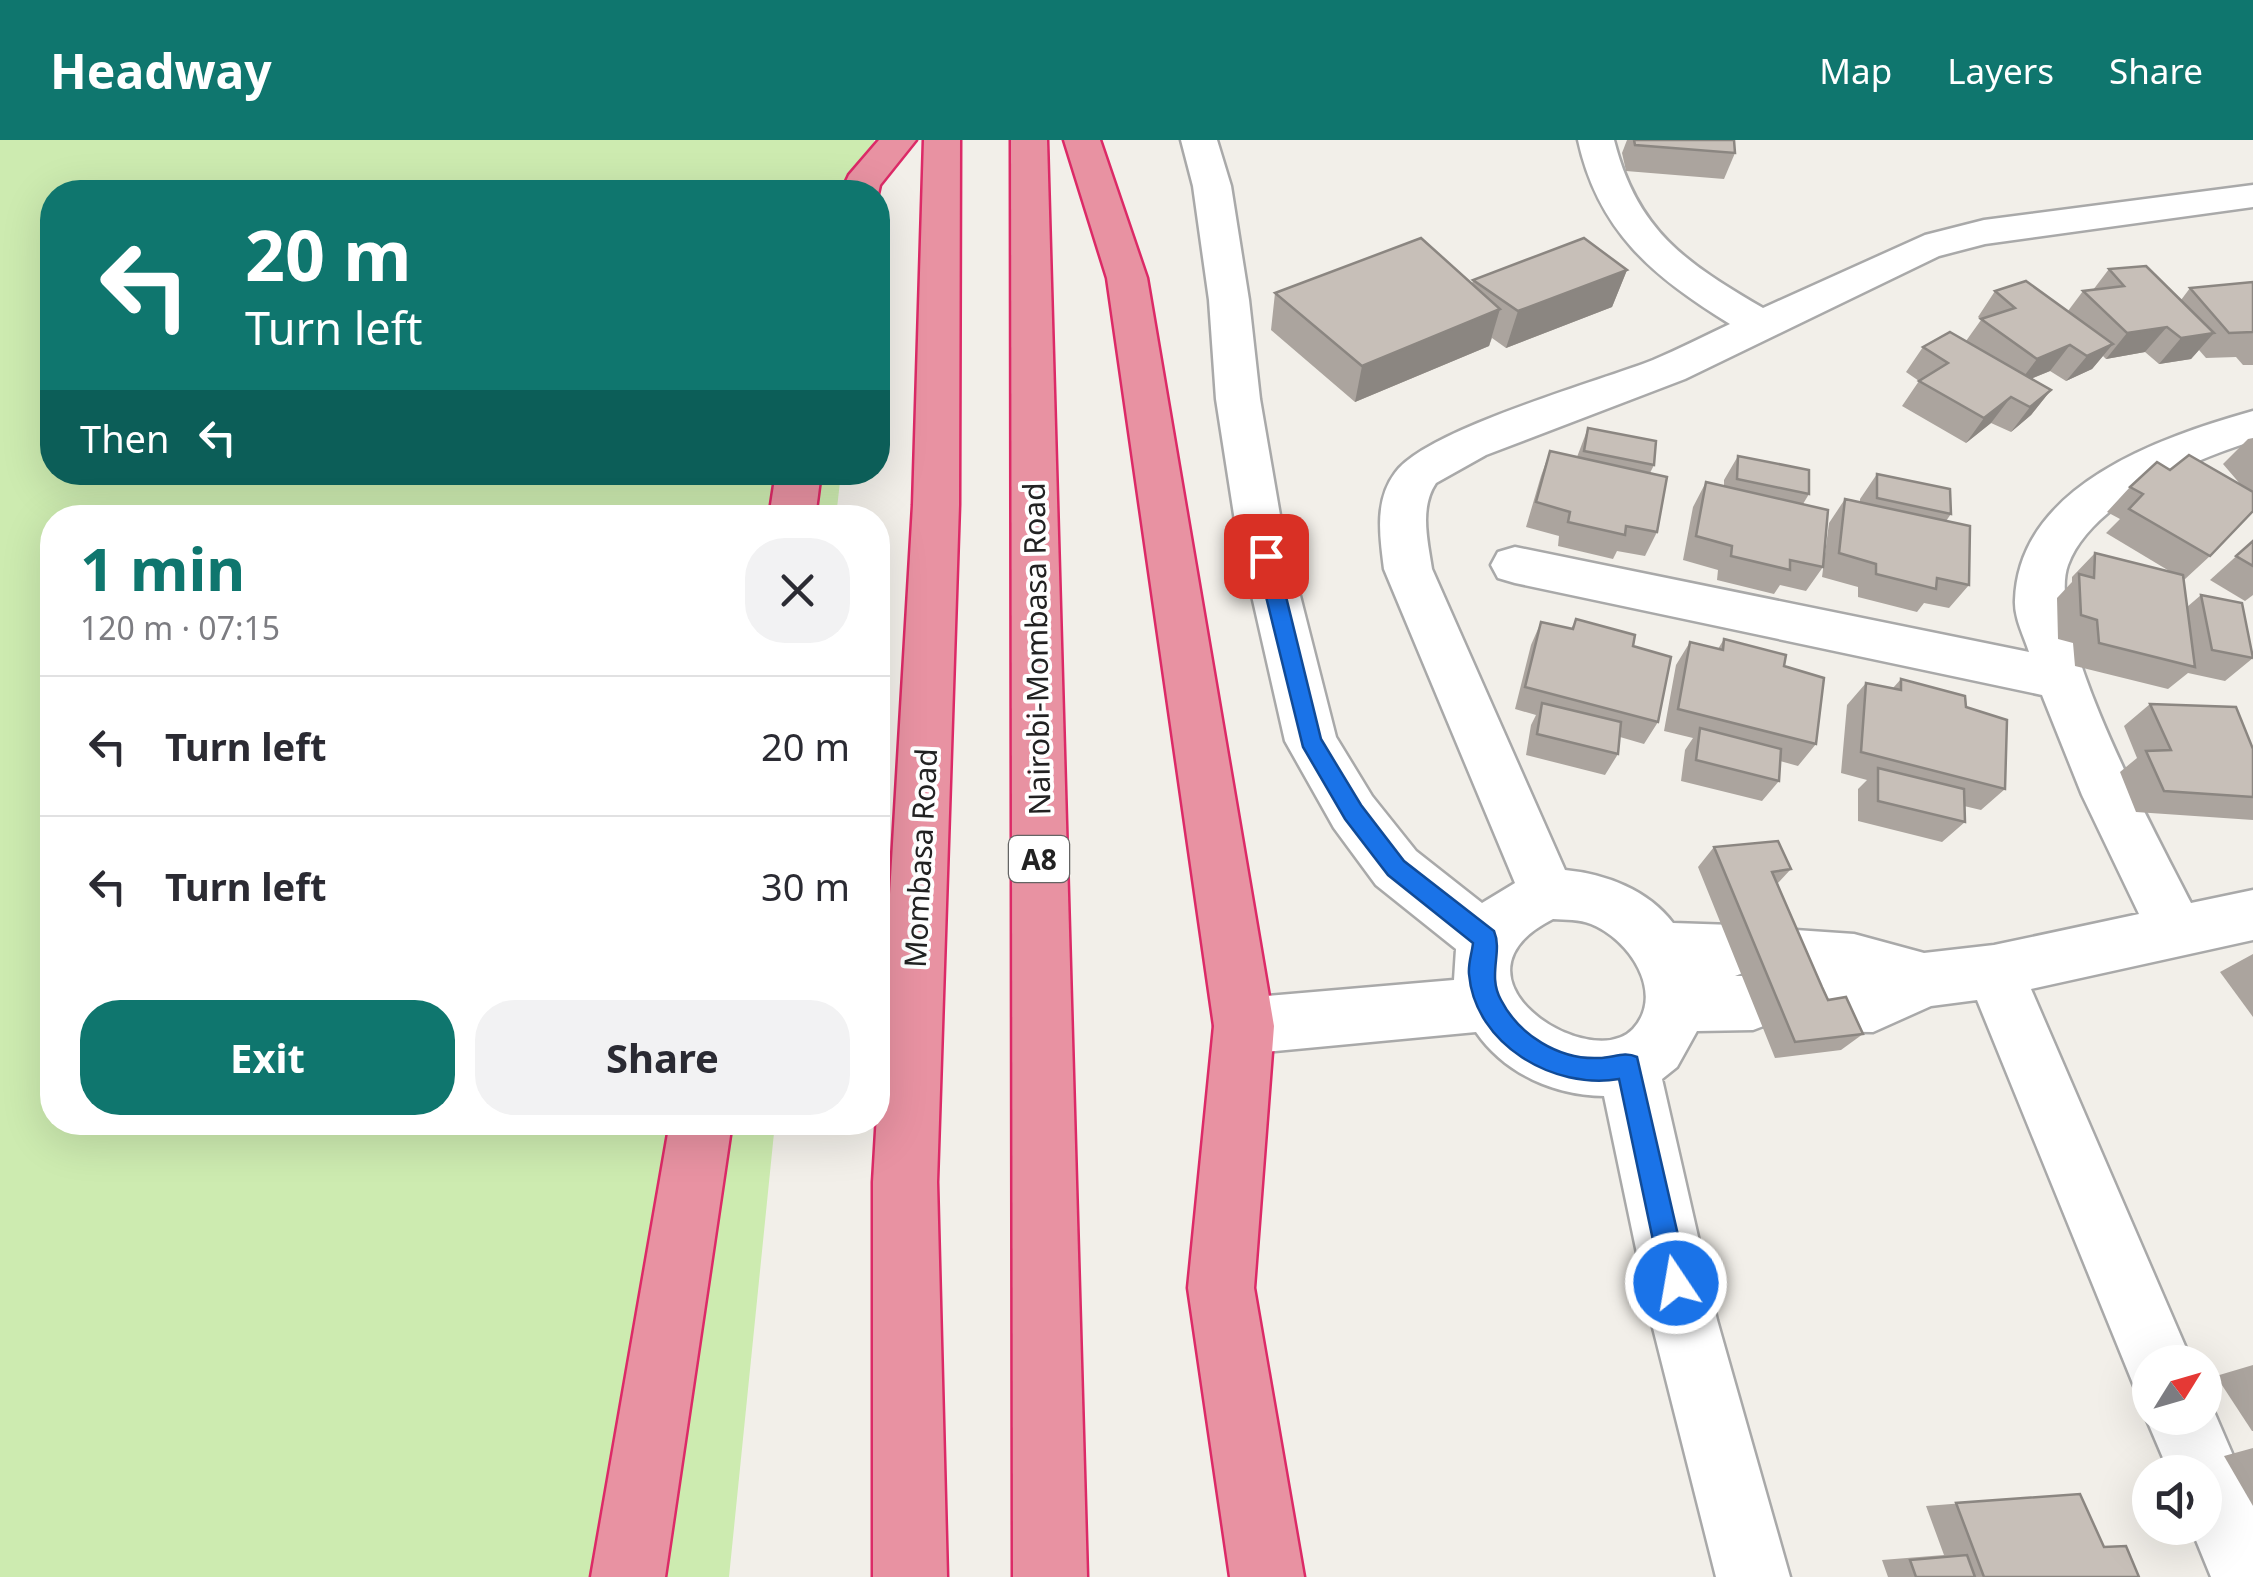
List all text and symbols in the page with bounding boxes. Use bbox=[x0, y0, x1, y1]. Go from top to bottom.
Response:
text: Headway bbox=[50, 38, 272, 103]
text: Map bbox=[1819, 47, 1892, 94]
text: Layers bbox=[1947, 47, 2054, 94]
text: Share bbox=[2109, 47, 2203, 94]
text: 20 m bbox=[245, 206, 412, 302]
icon: left bbox=[80, 220, 210, 350]
text: Turn left bbox=[245, 297, 422, 358]
icon: left bbox=[190, 410, 245, 465]
text: Then bbox=[80, 412, 170, 464]
street label: Nairobi-Mombasa Road bbox=[1013, 482, 1059, 816]
pin bbox=[1224, 514, 1309, 599]
text: 1 min bbox=[80, 527, 245, 609]
icon: arrive bbox=[1239, 529, 1294, 584]
button: close bbox=[745, 538, 850, 643]
text: 120 m · 07:15 bbox=[80, 606, 280, 649]
icon: left bbox=[80, 719, 135, 774]
text: Turn left bbox=[165, 720, 327, 772]
text: 20 m bbox=[761, 720, 850, 772]
street label: Mombasa Road bbox=[894, 747, 946, 969]
road number: A8 bbox=[1009, 836, 1069, 882]
icon: left bbox=[80, 859, 135, 914]
text: Turn left bbox=[165, 860, 327, 912]
text: 30 m bbox=[761, 860, 850, 912]
button: Exit bbox=[80, 1000, 455, 1115]
button: Share bbox=[475, 1000, 850, 1115]
position arrow bbox=[1624, 1231, 1728, 1335]
north arrow bbox=[2132, 1345, 2222, 1435]
map controls bbox=[2132, 1345, 2222, 1545]
button: sound bbox=[2132, 1455, 2222, 1545]

